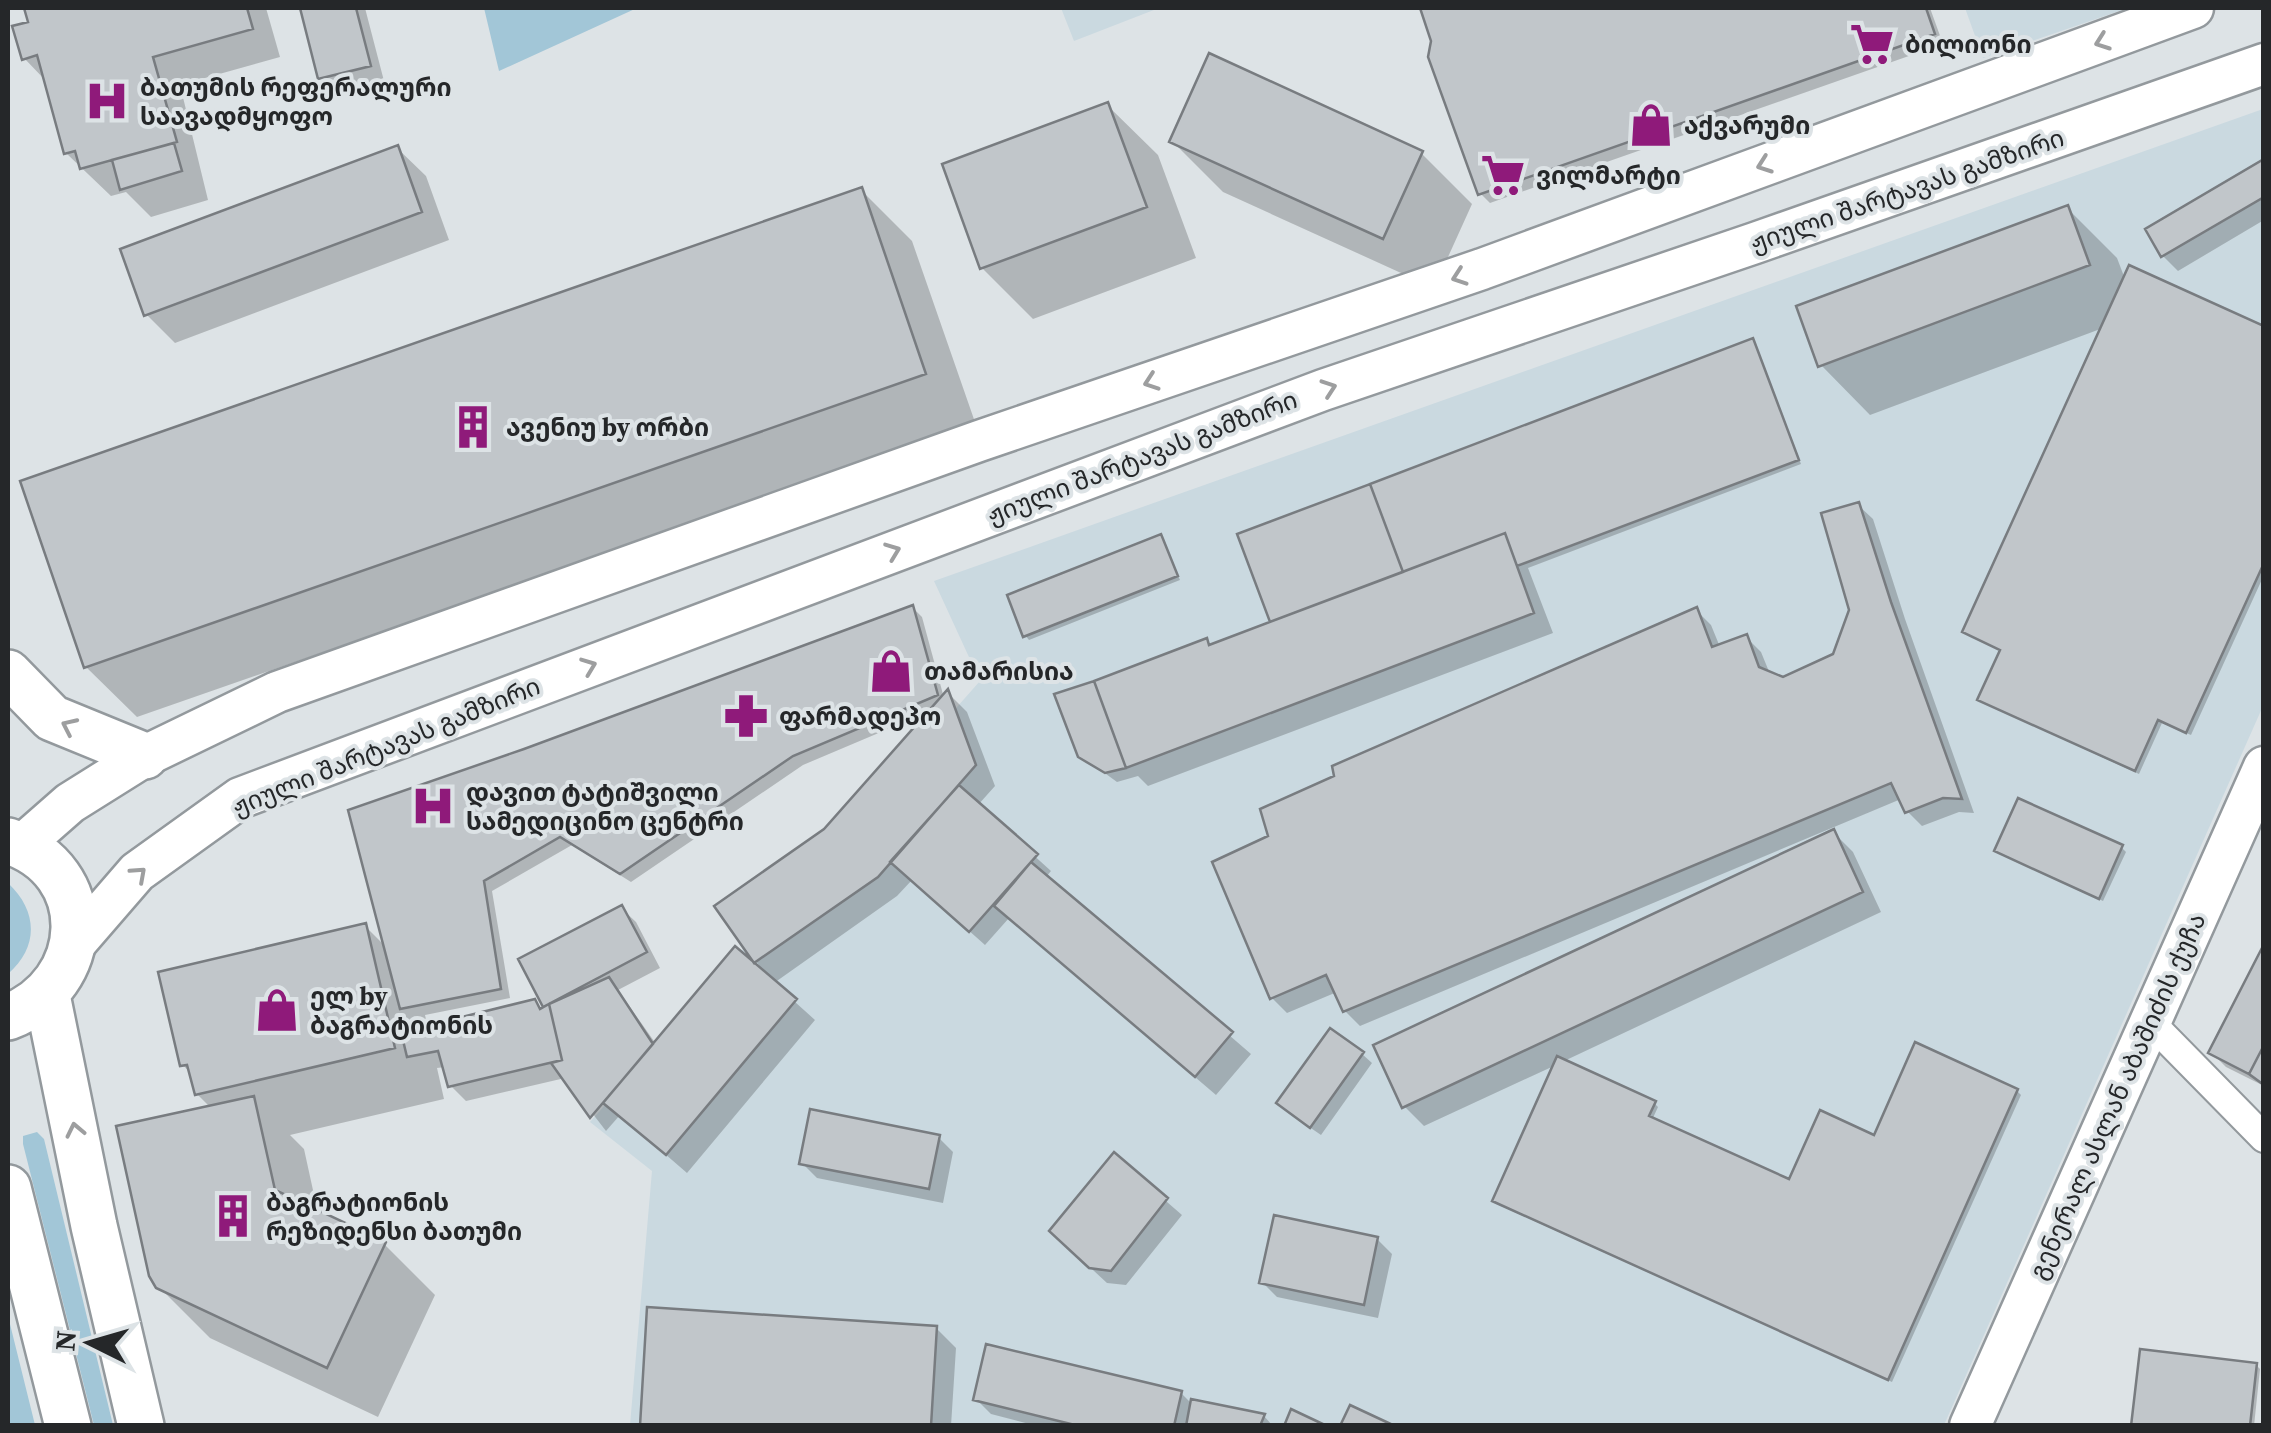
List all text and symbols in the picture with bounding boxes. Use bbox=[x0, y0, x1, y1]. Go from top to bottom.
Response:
supermarket icon: ბილიონი bbox=[1848, 20, 1896, 68]
place label: ბილიონი bbox=[1905, 27, 2032, 61]
one-way arrow bbox=[2095, 30, 2112, 51]
place label: ბათუმის რეფერალური საავადმყოფო bbox=[140, 70, 452, 133]
hospital icon: ბათუმის რეფერალური საავადმყოფო bbox=[83, 77, 131, 125]
shop icon: აქვარუმი bbox=[1627, 101, 1675, 149]
place label: აქვარუმი bbox=[1684, 108, 1810, 142]
street label: ჟიული შარტავას გამზირი bbox=[1746, 120, 2068, 260]
supermarket icon: ვილმარტი bbox=[1479, 151, 1527, 199]
one-way arrow bbox=[1756, 153, 1773, 174]
place label: ვილმარტი bbox=[1536, 158, 1681, 192]
one-way arrow bbox=[1451, 265, 1468, 286]
one-way arrow bbox=[1144, 370, 1161, 391]
one-way arrow bbox=[1319, 379, 1336, 400]
street label: ჟიული შარტავას გამზირი bbox=[982, 382, 1302, 532]
building icon: ავენიუ by ორბი bbox=[449, 403, 497, 451]
place label: ავენიუ by ორბი bbox=[506, 410, 709, 444]
one-way arrow bbox=[884, 542, 901, 563]
shop icon: თამარისია bbox=[867, 647, 915, 695]
place label: თამარისია bbox=[924, 654, 1074, 688]
one-way arrow bbox=[580, 657, 597, 678]
street label: ჟიული შარტავას გამზირი bbox=[227, 669, 545, 823]
pharmacy icon: ფარმადეპო bbox=[722, 692, 770, 740]
place label: ფარმადეპო bbox=[779, 699, 941, 733]
one-way arrow bbox=[61, 718, 79, 738]
place label: დავით ტატიშვილი სამედიცინო ცენტრი bbox=[466, 775, 744, 838]
hospital icon: დავით ტატიშვილი სამედიცინო ცენტრი bbox=[409, 782, 457, 830]
one-way arrow bbox=[127, 867, 146, 885]
street label: გენერალ ასლან აბაშიძის ქუჩა bbox=[2021, 907, 2213, 1285]
place label: ელ by ბაგრატიონის bbox=[310, 979, 493, 1042]
shop icon: ელ by ბაგრატიონის bbox=[253, 986, 301, 1034]
one-way arrow bbox=[65, 1122, 86, 1139]
place label: ბაგრატიონის რეზიდენსი ბათუმი bbox=[266, 1185, 522, 1248]
building icon: ბაგრატიონის რეზიდენსი ბათუმი bbox=[209, 1192, 257, 1240]
north arrow bbox=[40, 1293, 140, 1393]
text: N bbox=[45, 1329, 85, 1353]

